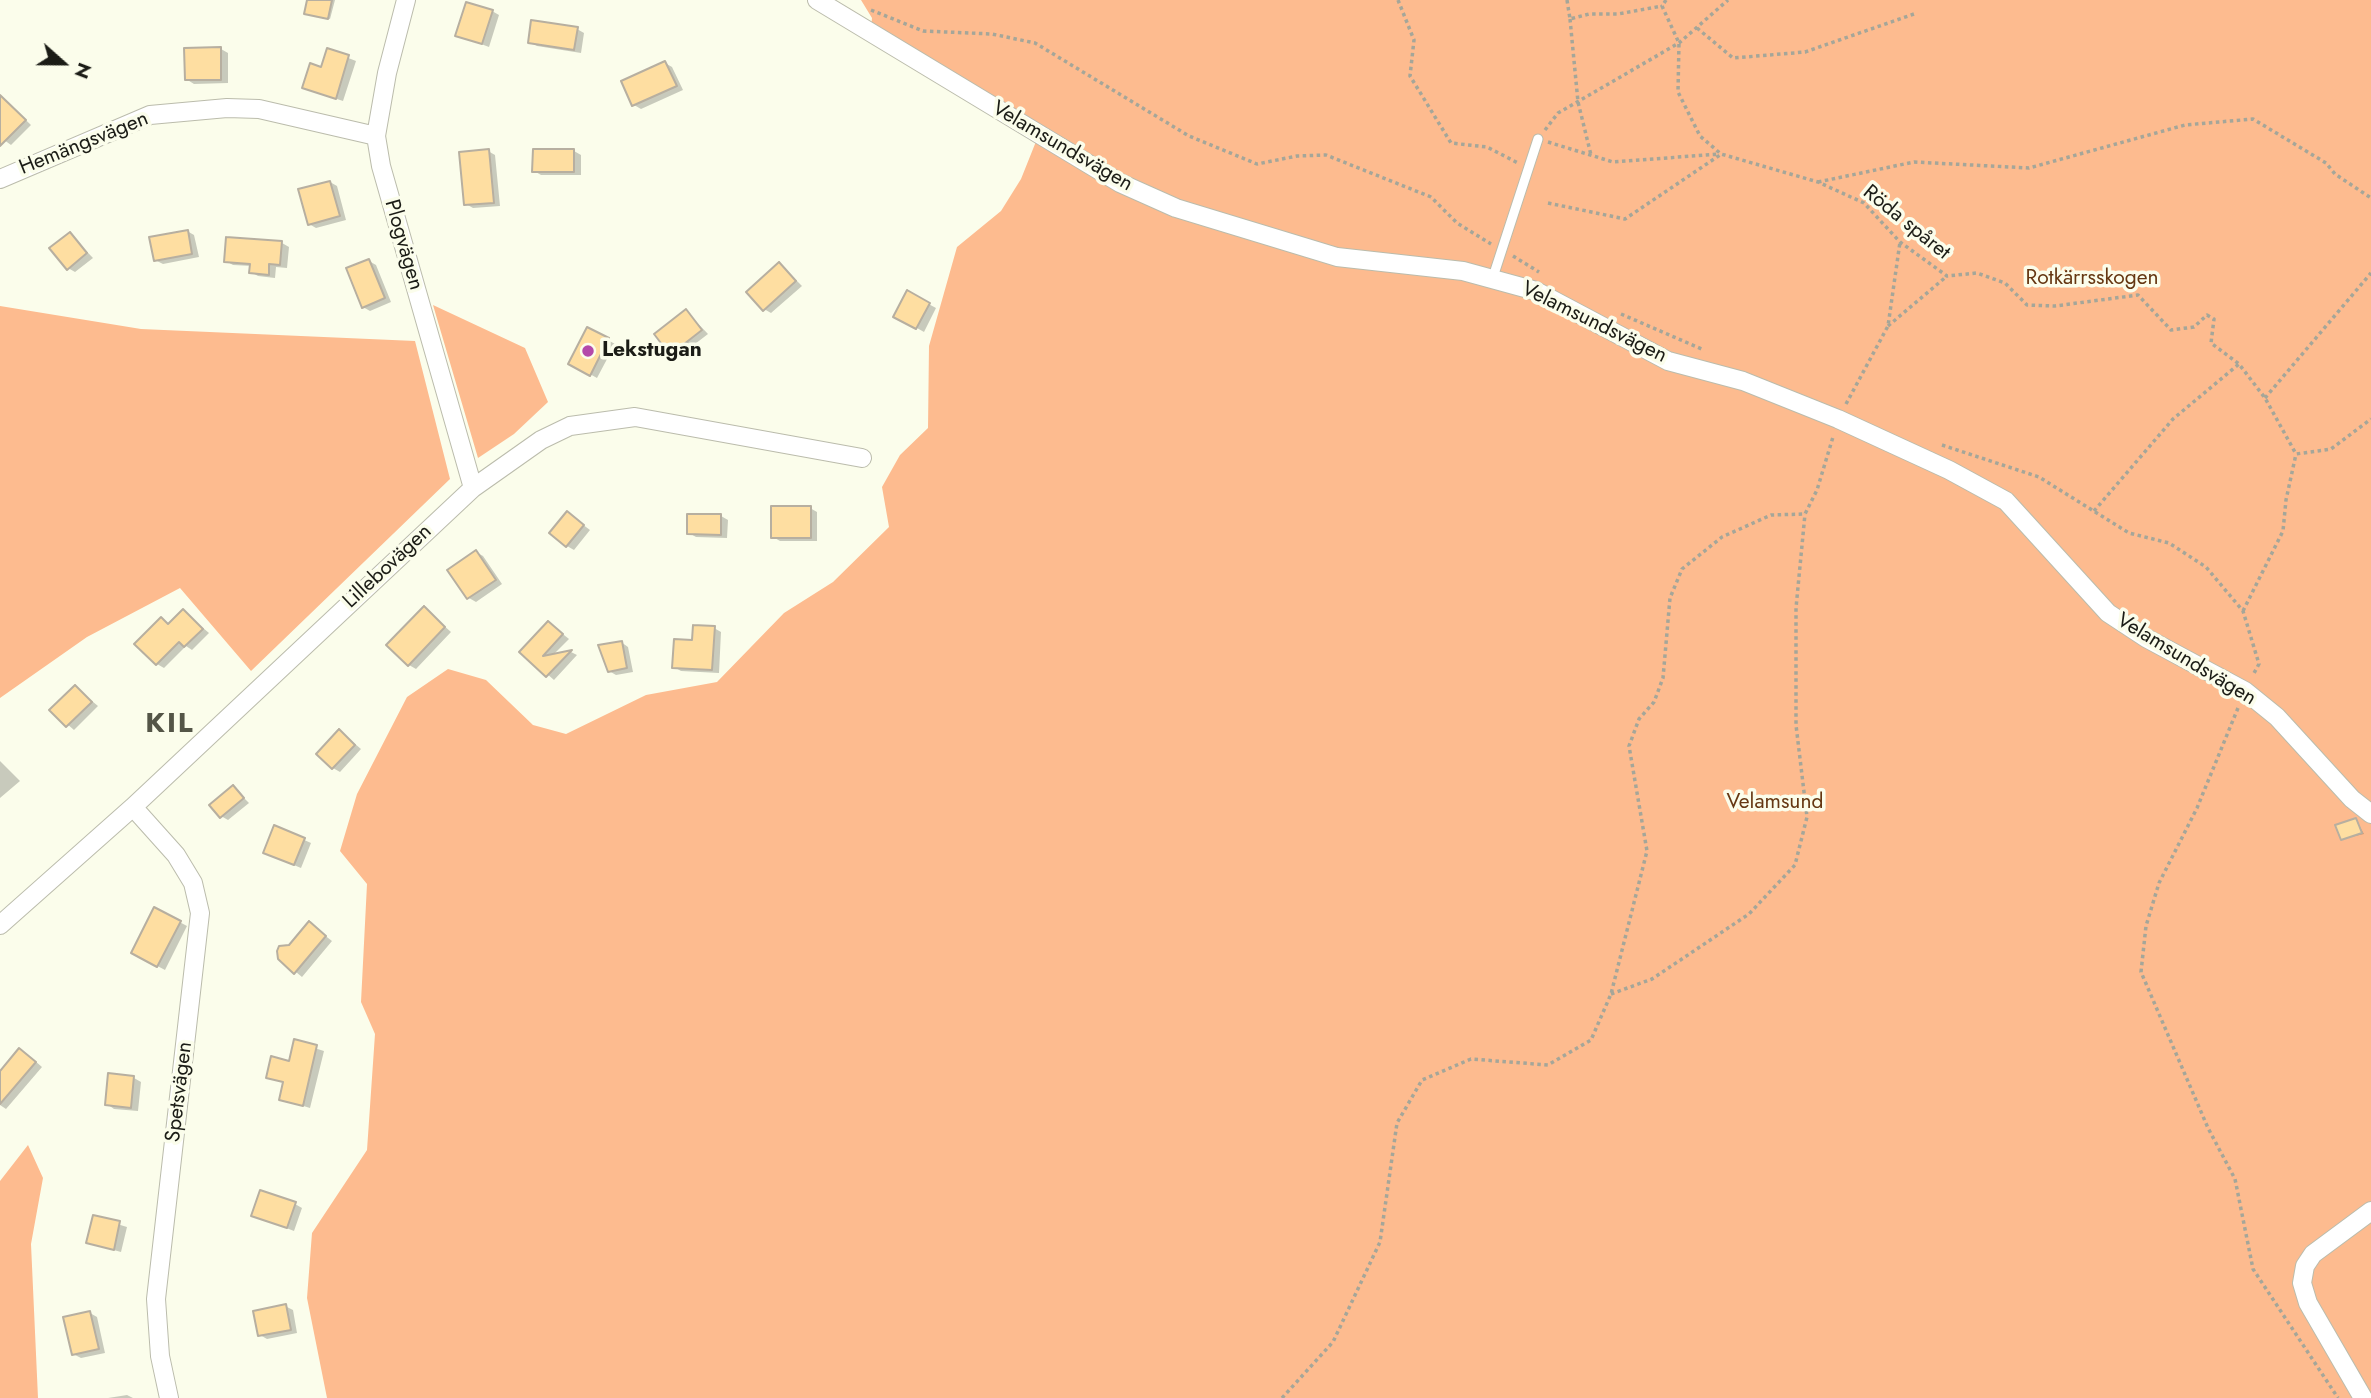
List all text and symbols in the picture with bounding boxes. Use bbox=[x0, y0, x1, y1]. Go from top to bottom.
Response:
north arrow bbox=[28, 28, 98, 98]
text: N bbox=[68, 59, 98, 83]
street label: Velamsundsvägen bbox=[987, 96, 1137, 198]
street label: Hemängsvägen bbox=[16, 107, 152, 181]
street label: Röda spåret bbox=[1857, 180, 1955, 266]
street label: Plogvägen bbox=[378, 197, 428, 293]
park label: Rotkärrsskogen bbox=[2025, 266, 2159, 292]
street label: Velamsundsvägen bbox=[1517, 277, 1671, 369]
place label: Lekstugan bbox=[602, 338, 702, 364]
marker: Lekstugan bbox=[580, 343, 596, 359]
street label: Lillebovägen bbox=[339, 520, 437, 614]
street label: Velamsundsvägen bbox=[2112, 608, 2260, 712]
district label: KIL bbox=[146, 708, 194, 742]
park label: Velamsund bbox=[1727, 790, 1823, 816]
street label: Spetsvägen bbox=[161, 1040, 199, 1144]

